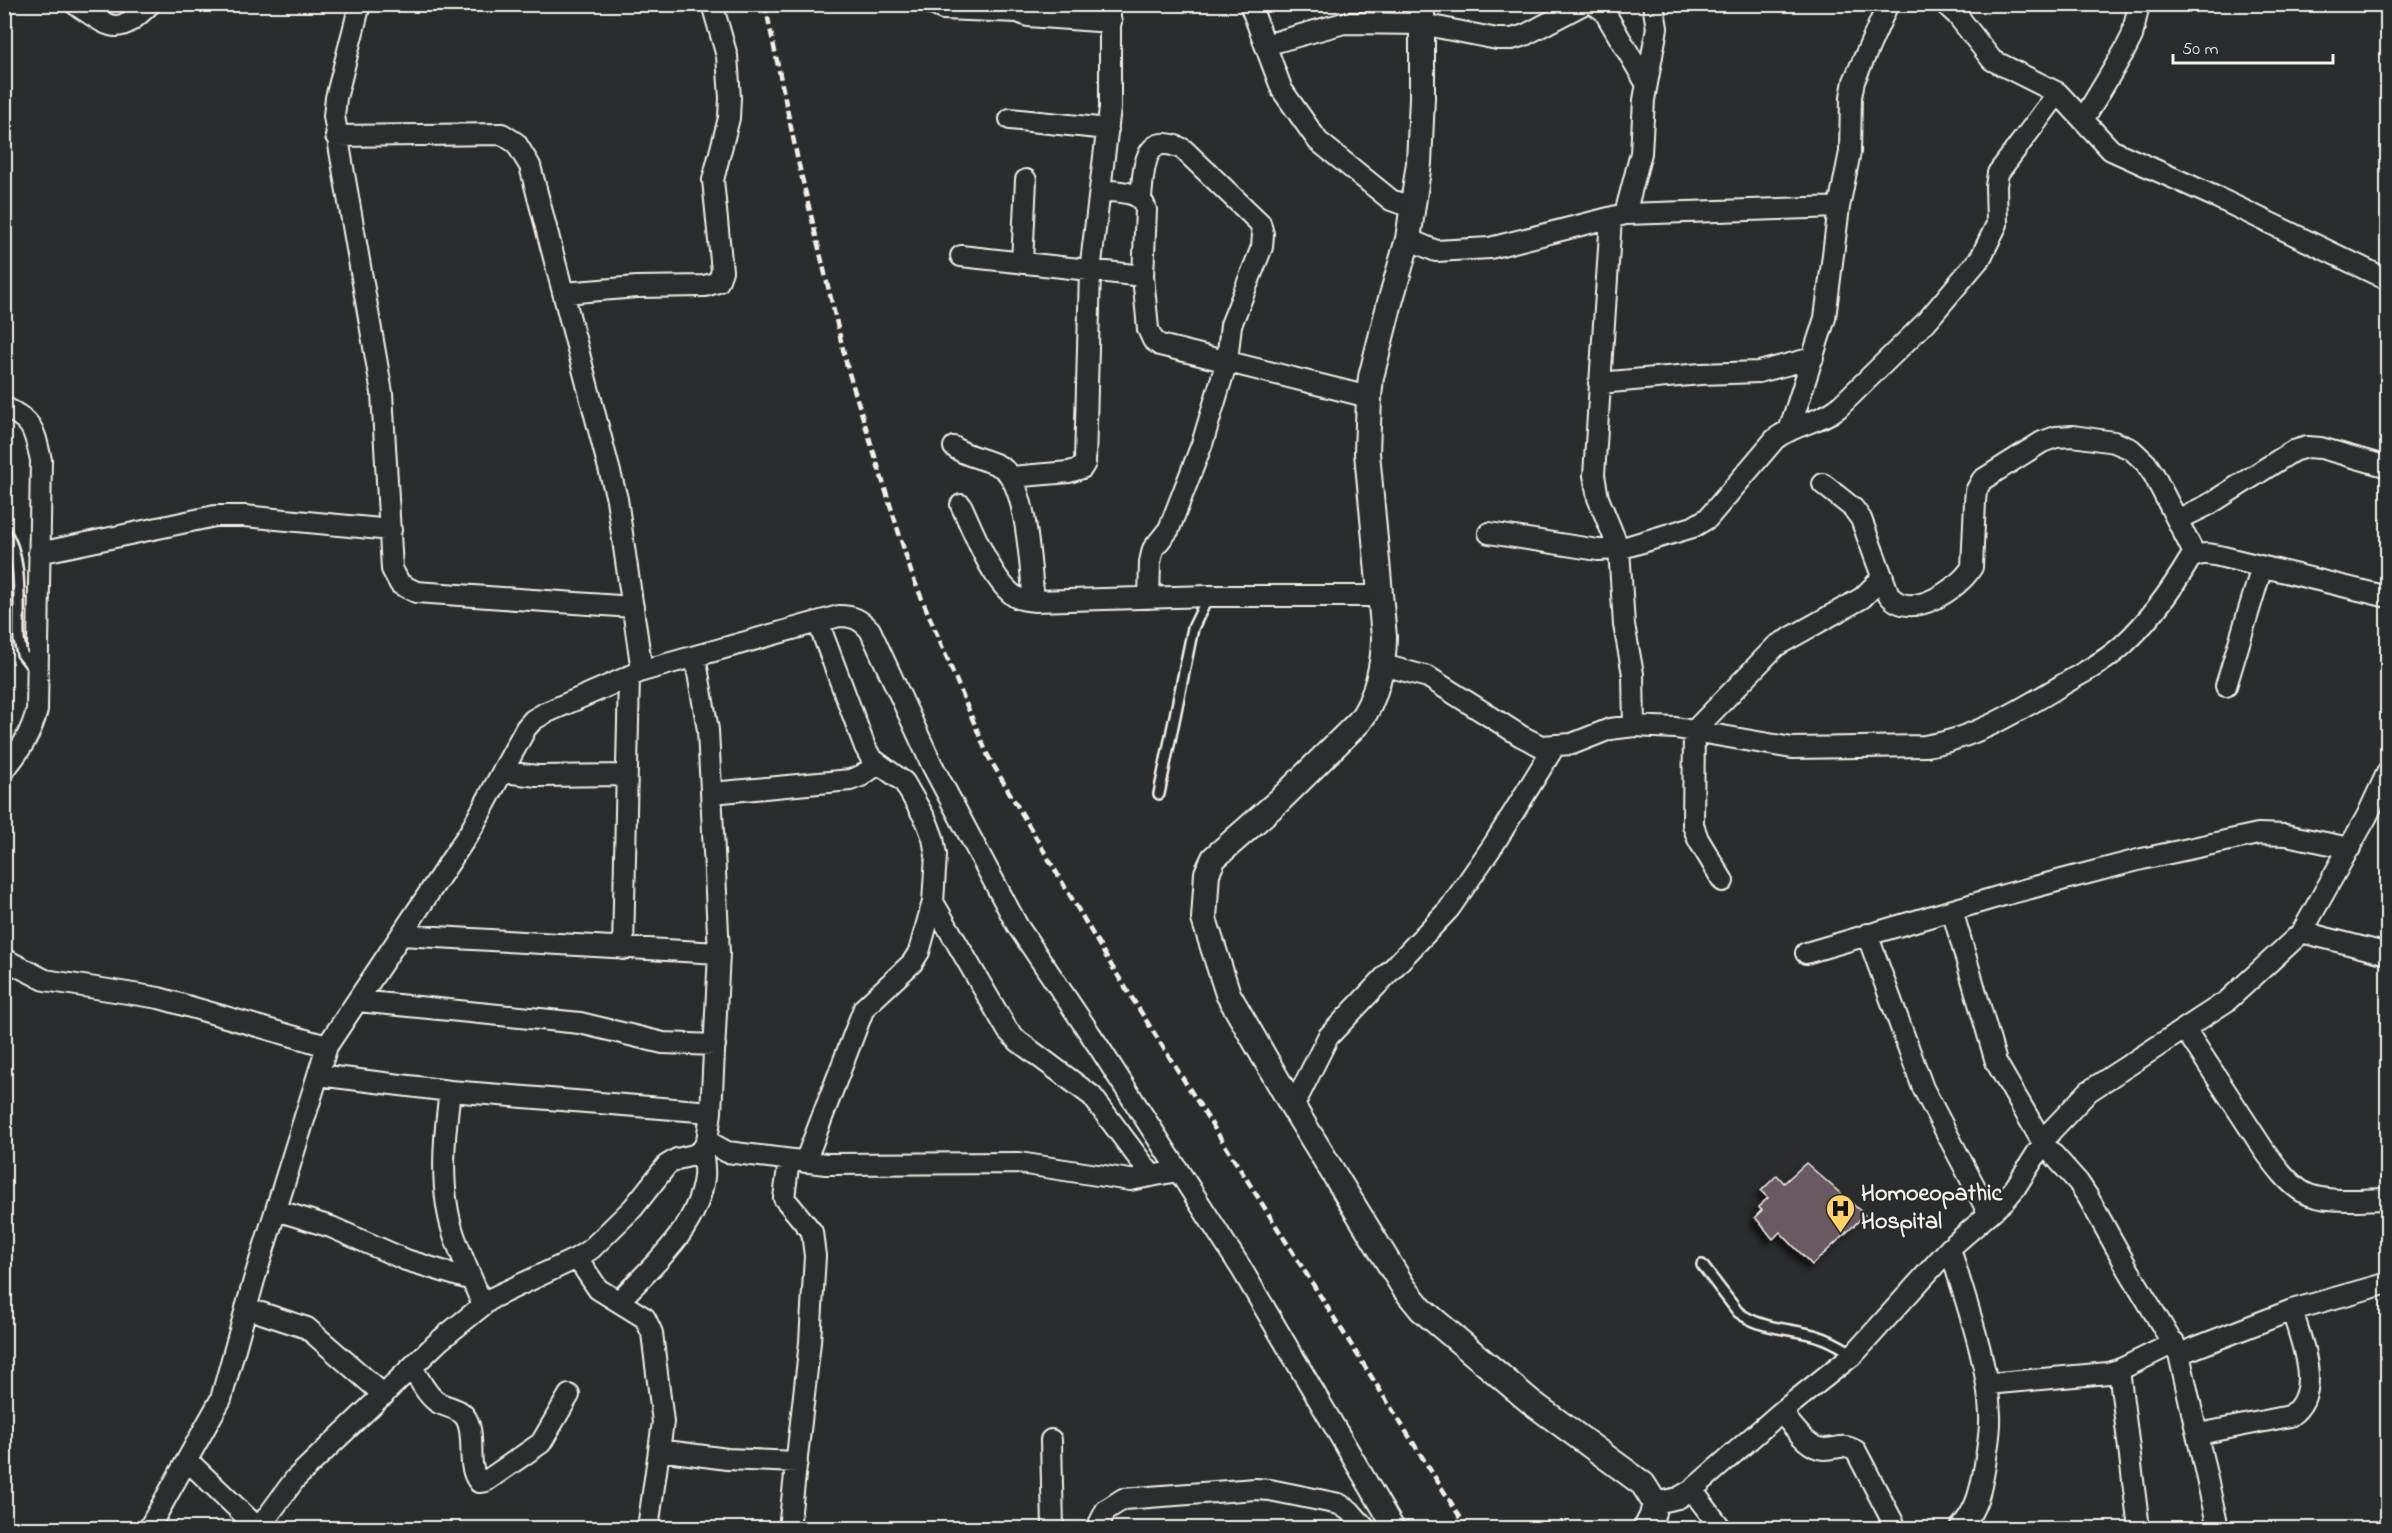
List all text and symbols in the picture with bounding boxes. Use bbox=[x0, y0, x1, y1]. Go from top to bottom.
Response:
scale bar bbox=[2173, 27, 2334, 65]
text: 50 m bbox=[2182, 37, 2219, 63]
place label: Homoeopathic Hospital bbox=[1861, 1177, 2004, 1240]
hospital icon: Homoeopathic Hospital bbox=[1824, 1192, 1856, 1234]

